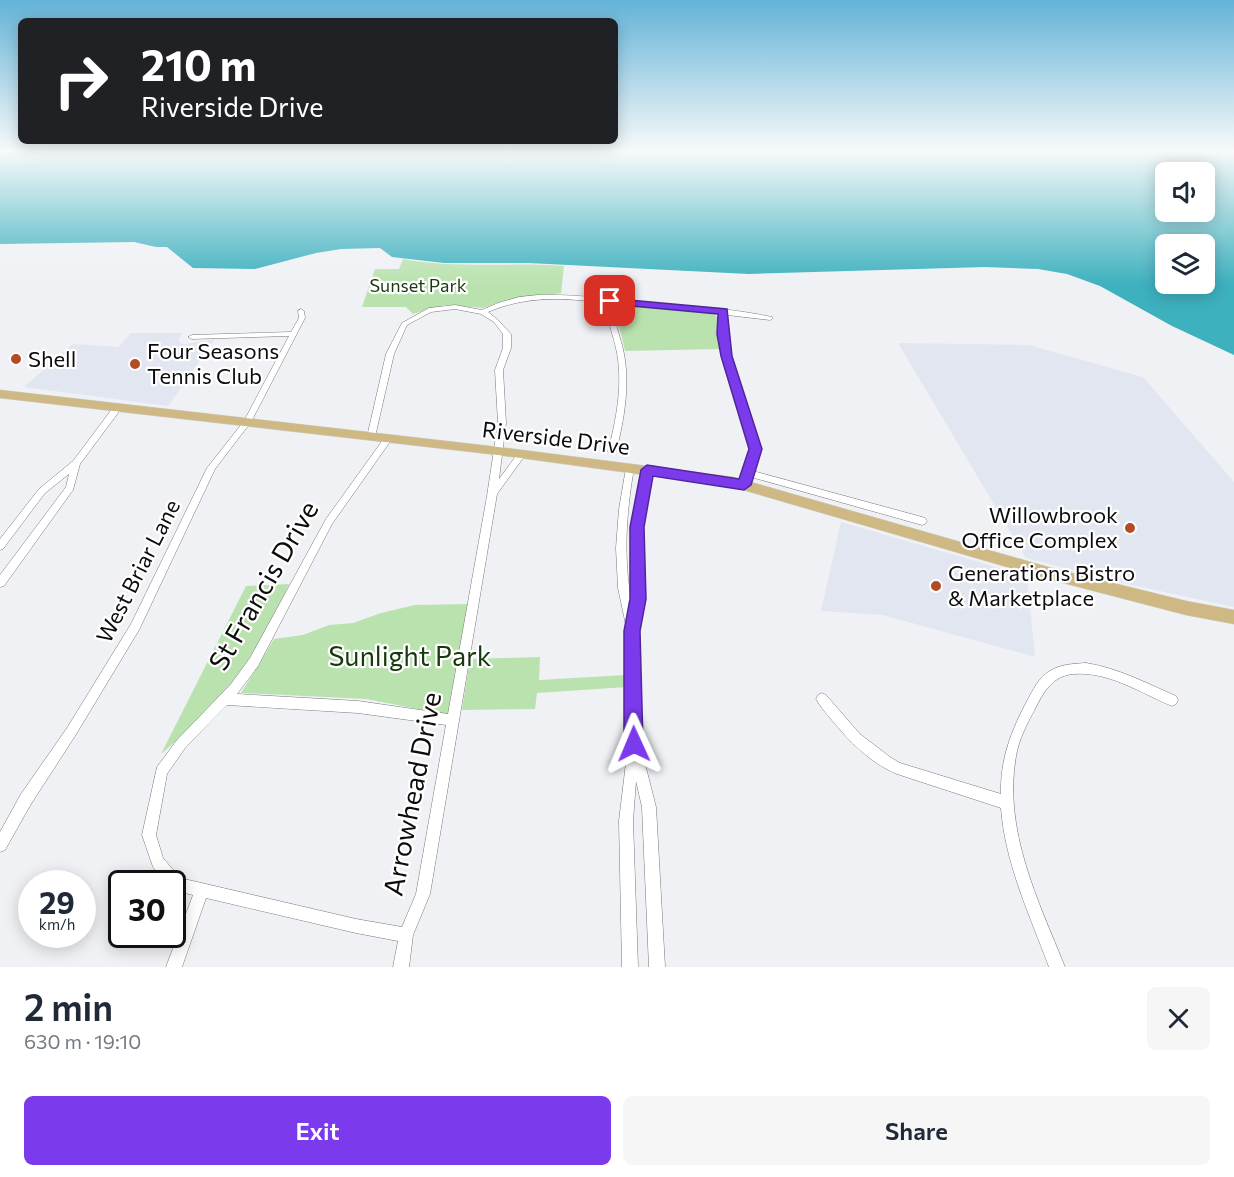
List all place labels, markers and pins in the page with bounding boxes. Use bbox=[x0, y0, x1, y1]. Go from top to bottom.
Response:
pin bbox=[584, 275, 635, 326]
place label: Four Seasons Tennis Club bbox=[147, 337, 279, 389]
place label: Shell bbox=[28, 345, 76, 372]
marker: Shell bbox=[9, 352, 23, 366]
marker: Four Seasons Tennis Club bbox=[128, 357, 142, 371]
place label: Willowbrook Office Complex bbox=[961, 501, 1118, 553]
marker: Willowbrook Office Complex bbox=[1123, 521, 1137, 535]
place label: Generations Bistro & Marketplace bbox=[948, 559, 1135, 611]
marker: Generations Bistro & Marketplace bbox=[929, 579, 943, 593]

